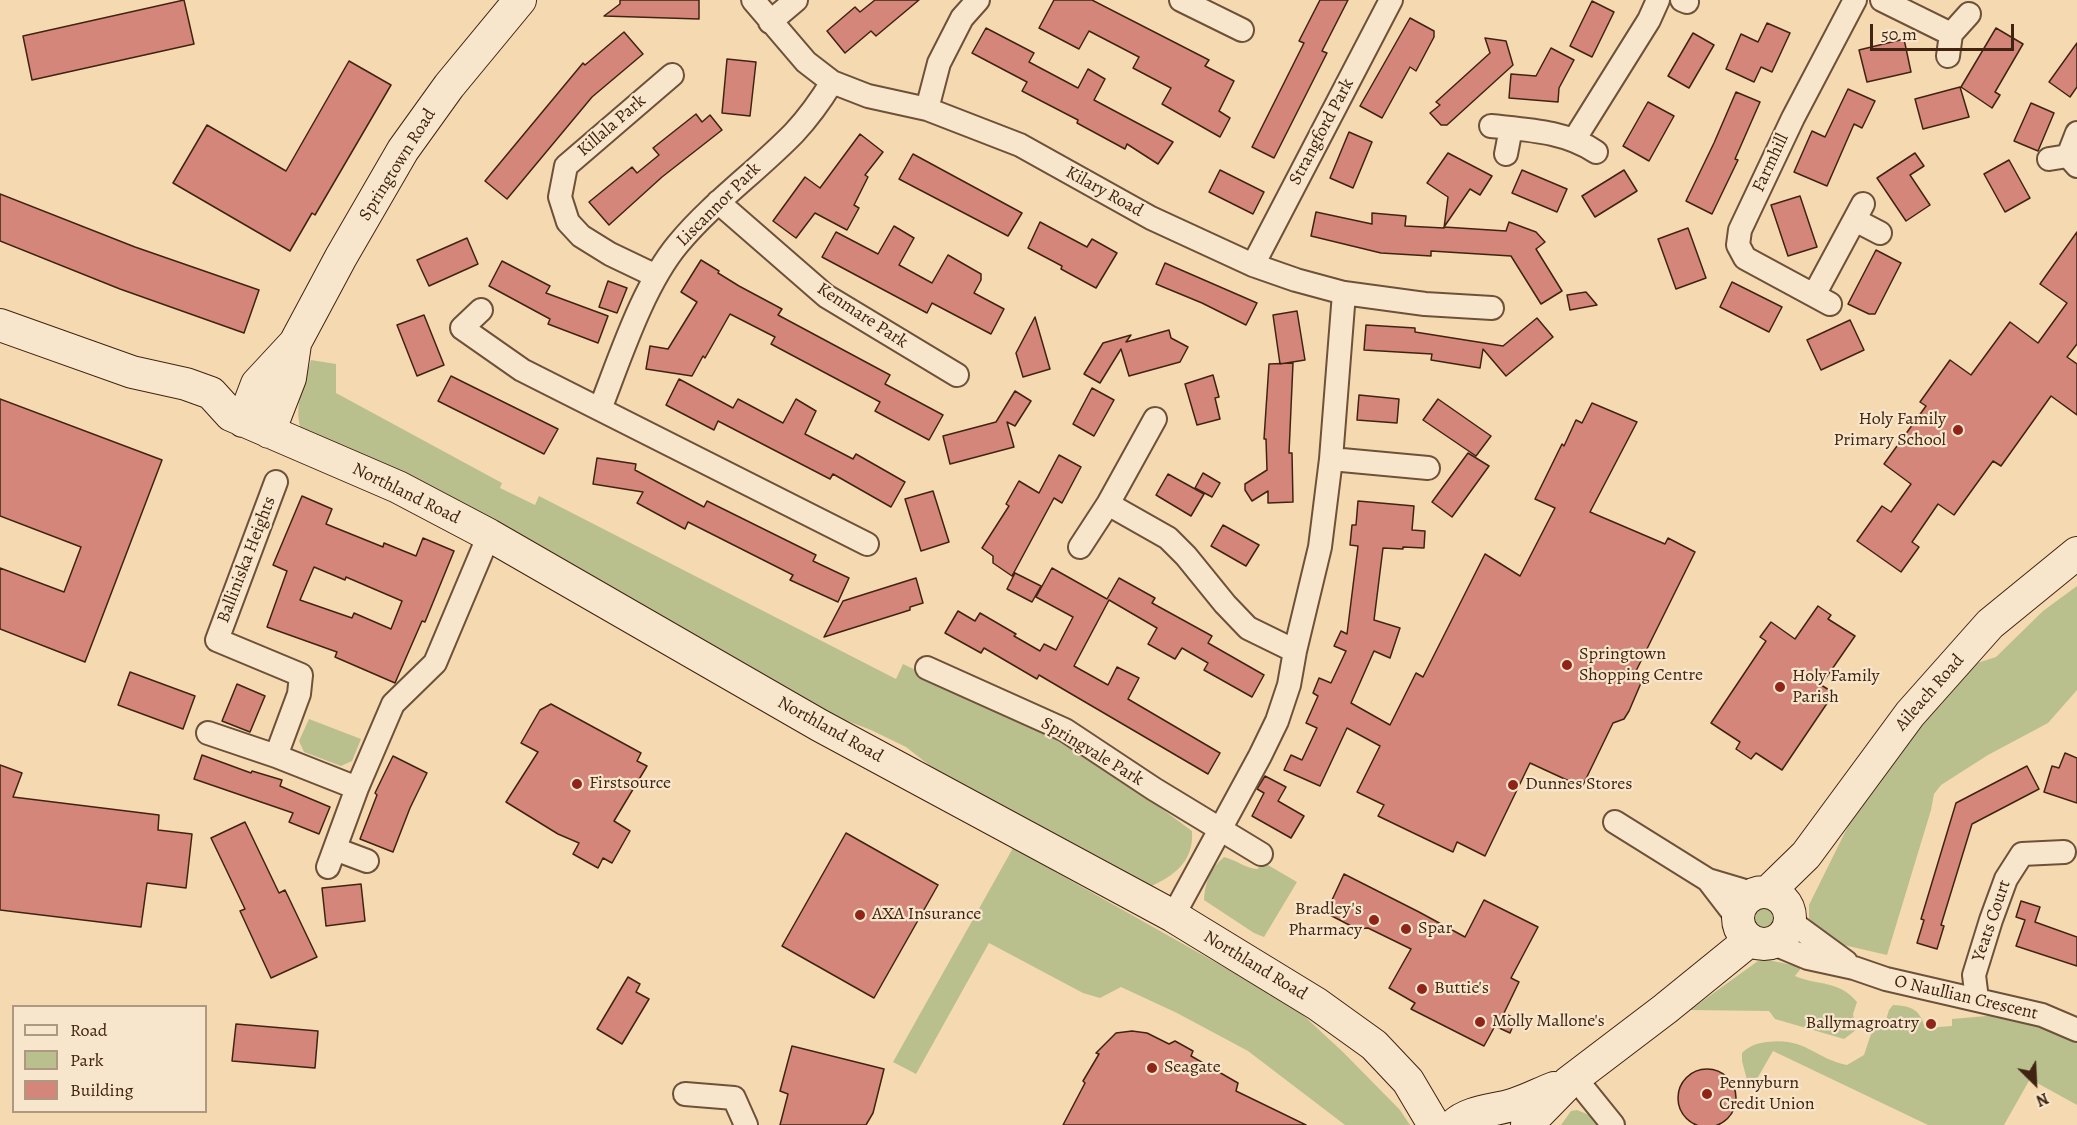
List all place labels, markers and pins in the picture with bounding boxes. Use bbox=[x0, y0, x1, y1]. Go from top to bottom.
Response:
place label: Holy Family Primary School bbox=[1833, 409, 1946, 452]
marker: Holy Family Primary School bbox=[1951, 423, 1965, 437]
place label: Springtown Shopping Centre bbox=[1579, 644, 1703, 686]
marker: Springtown Shopping Centre bbox=[1560, 658, 1574, 672]
place label: Holy Family Parish bbox=[1792, 666, 1879, 708]
marker: Holy Family Parish bbox=[1773, 680, 1787, 694]
place label: Firstsource bbox=[589, 773, 671, 795]
place label: Dunnes Stores bbox=[1525, 774, 1632, 796]
marker: Firstsource bbox=[570, 777, 584, 791]
marker: Dunnes Stores bbox=[1506, 778, 1520, 792]
place label: Bradley's Pharmacy bbox=[1288, 899, 1362, 942]
place label: AXA Insurance bbox=[872, 904, 981, 926]
marker: AXA Insurance bbox=[853, 908, 867, 922]
marker: Bradley's Pharmacy bbox=[1367, 913, 1381, 927]
place label: Spar bbox=[1418, 918, 1452, 940]
marker: Spar bbox=[1399, 922, 1413, 936]
place label: Buttie's bbox=[1434, 978, 1489, 1000]
marker: Buttie's bbox=[1415, 982, 1429, 996]
place label: Molly Mallone's bbox=[1492, 1011, 1605, 1033]
place label: Ballymagroatry bbox=[1805, 1013, 1919, 1035]
marker: Molly Mallone's bbox=[1473, 1015, 1487, 1029]
marker: Ballymagroatry bbox=[1924, 1017, 1938, 1031]
place label: Seagate bbox=[1164, 1057, 1221, 1079]
marker: Seagate bbox=[1145, 1061, 1159, 1075]
place label: Pennyburn Credit Union bbox=[1719, 1073, 1815, 1116]
marker: Pennyburn Credit Union bbox=[1700, 1087, 1714, 1101]

